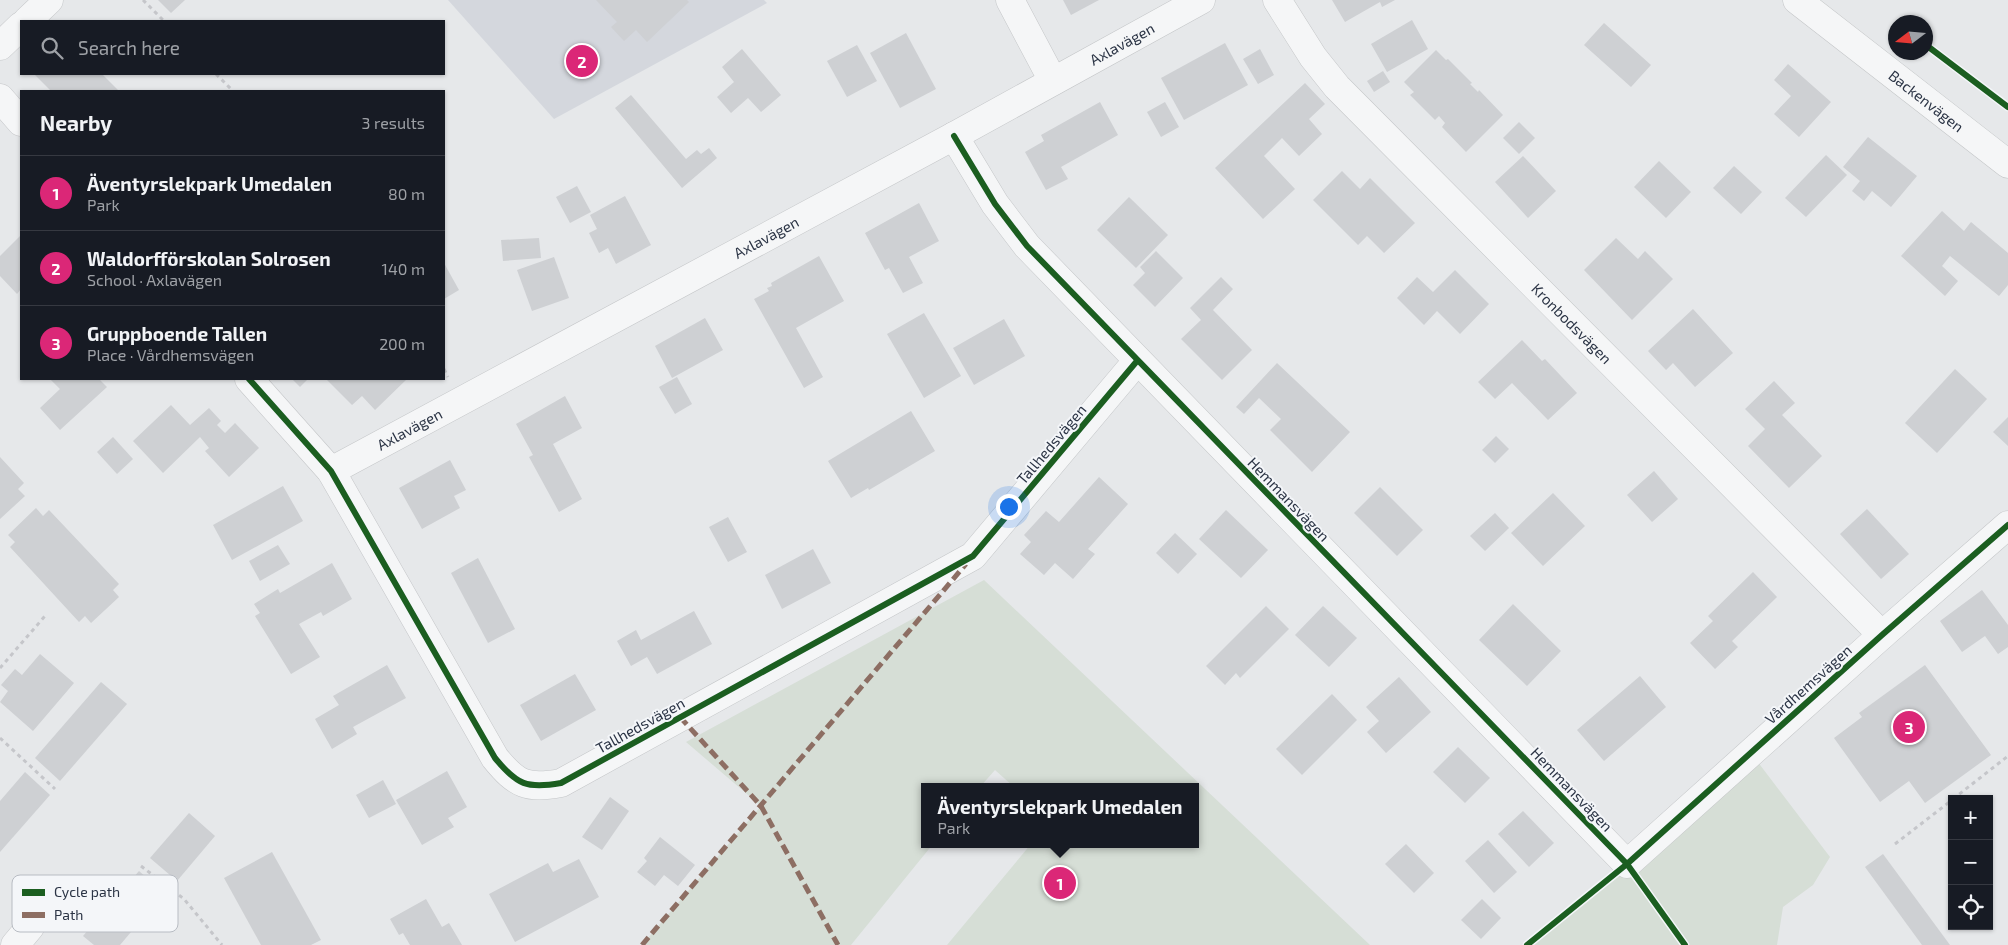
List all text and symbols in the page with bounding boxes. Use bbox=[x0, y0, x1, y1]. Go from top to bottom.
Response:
north arrow bbox=[1888, 15, 1933, 60]
street label: Axlavägen bbox=[1086, 19, 1157, 69]
search box bbox=[20, 20, 445, 75]
icon: search bbox=[38, 34, 66, 62]
text: Search here bbox=[78, 36, 180, 59]
pin: 2 bbox=[566, 42, 598, 80]
street label: Backenvägen bbox=[1885, 66, 1968, 135]
text: Nearby bbox=[40, 110, 112, 135]
text: 3 results bbox=[362, 113, 425, 132]
text: Äventyrslekpark Umedalen bbox=[87, 172, 332, 195]
text: 1 bbox=[53, 184, 59, 203]
text: 80 m bbox=[388, 184, 425, 203]
text: Park bbox=[87, 195, 120, 214]
street label: Axlavägen bbox=[730, 212, 802, 262]
text: Waldorfförskolan Solrosen bbox=[87, 247, 331, 270]
text: 2 bbox=[51, 259, 61, 278]
text: 140 m bbox=[382, 259, 425, 278]
text: School · Axlavägen bbox=[87, 270, 222, 289]
street label: Kronbodsvägen bbox=[1528, 279, 1616, 367]
text: Gruppboende Tallen bbox=[87, 322, 267, 345]
text: 3 bbox=[51, 334, 61, 353]
text: 200 m bbox=[379, 334, 425, 353]
text: Place · Vårdhemsvägen bbox=[87, 345, 254, 364]
street label: Tallhedsvägen bbox=[1012, 400, 1090, 488]
street label: Axlavägen bbox=[374, 404, 445, 454]
street label: Hemmansvägen bbox=[1244, 453, 1334, 545]
your location bbox=[996, 494, 1022, 520]
street label: Vårdhemsvägen bbox=[1761, 640, 1855, 728]
street label: Tallhedsvägen bbox=[593, 693, 687, 757]
pin: 3 bbox=[1893, 708, 1925, 746]
street label: Hemmansvägen bbox=[1527, 743, 1617, 835]
popup bbox=[921, 783, 1199, 848]
text: Äventyrslekpark Umedalen bbox=[937, 795, 1183, 818]
map controls bbox=[1948, 795, 1993, 930]
button: + bbox=[1948, 795, 1993, 840]
text: Park bbox=[937, 818, 970, 837]
button: − bbox=[1948, 840, 1993, 885]
pin: 1 bbox=[1044, 864, 1076, 902]
legend bbox=[12, 875, 178, 932]
text: Cycle path bbox=[54, 883, 120, 900]
button: locate bbox=[1948, 885, 1993, 930]
text: Path bbox=[54, 906, 83, 923]

